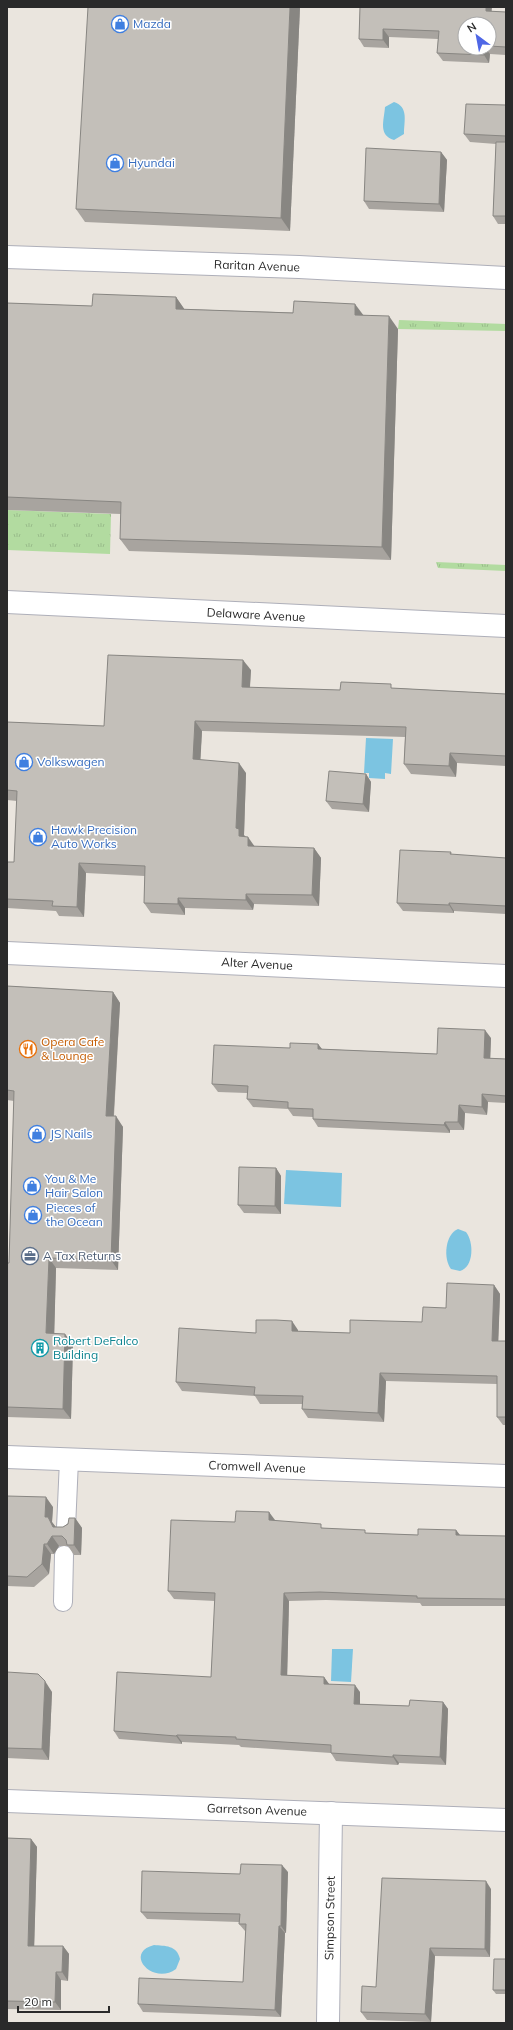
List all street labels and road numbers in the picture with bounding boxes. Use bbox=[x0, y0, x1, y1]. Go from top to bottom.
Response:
street label: Raritan Avenue bbox=[214, 257, 300, 274]
street label: Delaware Avenue bbox=[206, 604, 306, 625]
street label: Alter Avenue bbox=[221, 954, 293, 973]
street label: Cromwell Avenue bbox=[208, 1457, 306, 1476]
street label: Garretson Avenue bbox=[207, 1800, 307, 1819]
street label: Simpson Street bbox=[321, 1876, 338, 1960]

